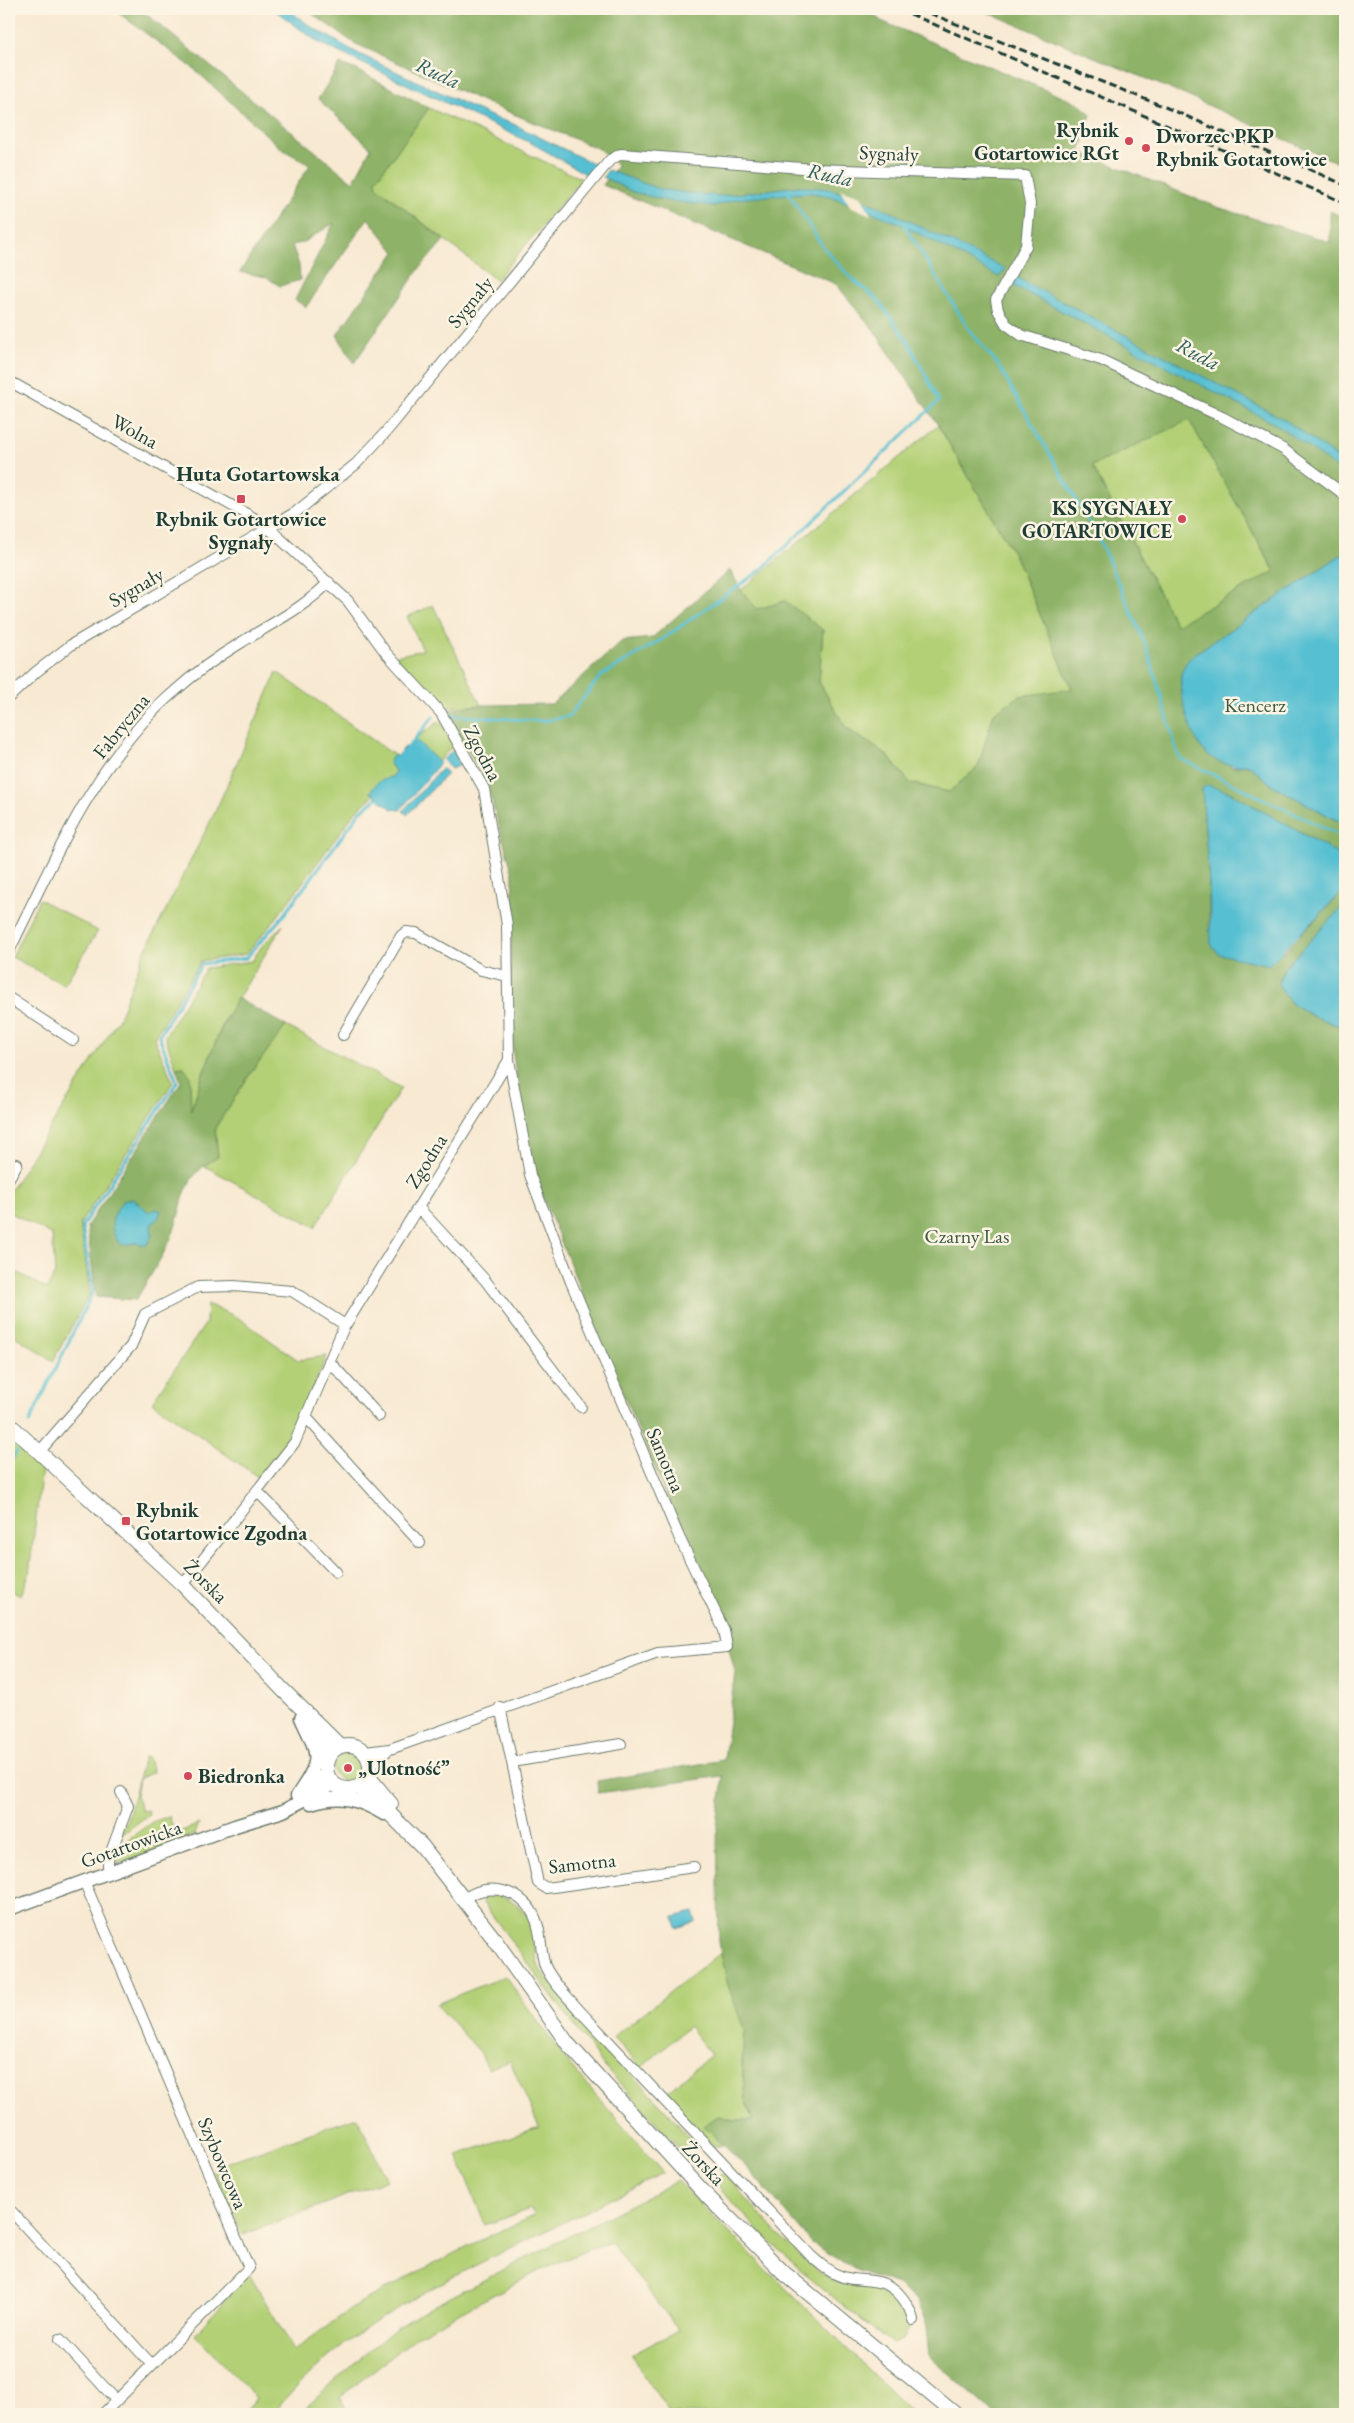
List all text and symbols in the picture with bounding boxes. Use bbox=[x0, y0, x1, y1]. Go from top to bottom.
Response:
water label: Ruda bbox=[412, 51, 465, 94]
place label: Rybnik Gotartowice RGt bbox=[974, 117, 1120, 166]
place label: Dworzec PKP Rybnik Gotartowice bbox=[1156, 123, 1327, 172]
marker: Rybnik Gotartowice RGt bbox=[1123, 135, 1135, 147]
street label: Sygnały bbox=[859, 139, 919, 167]
marker: Dworzec PKP Rybnik Gotartowice bbox=[1140, 142, 1152, 154]
water label: Ruda bbox=[805, 157, 855, 192]
street label: Sygnały bbox=[441, 270, 499, 333]
water label: Ruda bbox=[1172, 331, 1225, 376]
street label: Wolna bbox=[107, 408, 163, 454]
district label: Huta Gotartowska bbox=[176, 460, 340, 487]
marker: Rybnik Gotartowice Sygnały bbox=[235, 493, 247, 505]
place label: KS SYGNAŁY GOTARTOWICE bbox=[1022, 495, 1173, 544]
place label: Rybnik Gotartowice Sygnały bbox=[156, 506, 326, 555]
marker: KS SYGNAŁY GOTARTOWICE bbox=[1176, 513, 1188, 525]
street label: Sygnały bbox=[104, 561, 169, 613]
street label: Fabryczna bbox=[87, 688, 155, 764]
park label: Kencerz bbox=[1224, 692, 1286, 718]
street label: Zgodna bbox=[458, 721, 508, 785]
street label: Zgodna bbox=[399, 1129, 453, 1193]
park label: Czarny Las bbox=[924, 1223, 1010, 1249]
street label: Samotna bbox=[641, 1424, 691, 1496]
place label: Rybnik Gotartowice Zgodna bbox=[136, 1497, 307, 1546]
marker: Rybnik Gotartowice Zgodna bbox=[120, 1515, 132, 1527]
street label: Żorska bbox=[178, 1553, 234, 1609]
place label: „Ulotność” bbox=[358, 1755, 450, 1781]
marker: „Ulotność” bbox=[342, 1762, 354, 1774]
place label: Biedronka bbox=[198, 1763, 285, 1789]
marker: Biedronka bbox=[182, 1770, 194, 1782]
street label: Gotartowicka bbox=[77, 1814, 185, 1874]
street label: Samotna bbox=[547, 1847, 617, 1879]
street label: Szybowcowa bbox=[192, 2113, 254, 2213]
street label: Żorska bbox=[677, 2135, 731, 2191]

